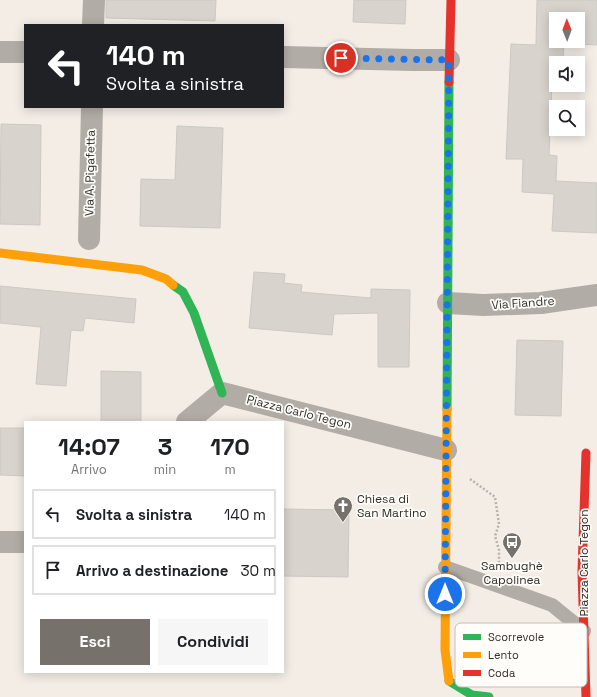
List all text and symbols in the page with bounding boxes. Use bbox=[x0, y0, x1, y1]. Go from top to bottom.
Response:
north arrow bbox=[549, 12, 585, 48]
map controls bbox=[549, 12, 585, 136]
text: 140 m bbox=[106, 37, 186, 73]
icon: left bbox=[40, 40, 92, 92]
pin bbox=[324, 41, 358, 75]
icon: arrive bbox=[330, 47, 352, 69]
button: sound bbox=[549, 56, 585, 92]
text: Svolta a sinistra bbox=[106, 72, 244, 95]
button: search bbox=[549, 100, 585, 136]
street label: Via A. Pigafetta bbox=[81, 130, 99, 216]
street label: Via Fiandre bbox=[491, 293, 555, 313]
street label: Piazza Carlo Tegon bbox=[245, 391, 353, 433]
text: 14:07 bbox=[58, 431, 120, 462]
text: 3 bbox=[158, 431, 172, 462]
text: 170 bbox=[210, 431, 250, 462]
text: Arrivo bbox=[71, 461, 107, 478]
text: min bbox=[154, 461, 176, 478]
text: m bbox=[224, 461, 236, 478]
place label: Chiesa di San Martino bbox=[357, 491, 427, 521]
church icon: Chiesa di San Martino bbox=[332, 495, 354, 523]
icon: left bbox=[42, 503, 64, 525]
text: Svolta a sinistra bbox=[76, 505, 192, 524]
text: 140 m bbox=[224, 505, 266, 524]
street label: Piazza Carlo Tegon bbox=[576, 509, 592, 617]
bus stop icon: Sambughè Capolinea bbox=[501, 531, 523, 559]
place label: Sambughè Capolinea bbox=[481, 558, 543, 588]
icon: arrive bbox=[42, 559, 64, 581]
text: Arrivo a destinazione bbox=[76, 561, 228, 580]
text: 30 m bbox=[240, 561, 276, 580]
position arrow bbox=[424, 573, 466, 615]
button: Esci bbox=[40, 619, 150, 665]
button: Condividi bbox=[158, 619, 268, 665]
legend bbox=[455, 623, 587, 687]
text: Scorrevole bbox=[488, 630, 544, 644]
text: Lento bbox=[488, 648, 519, 662]
text: Coda bbox=[488, 666, 516, 680]

